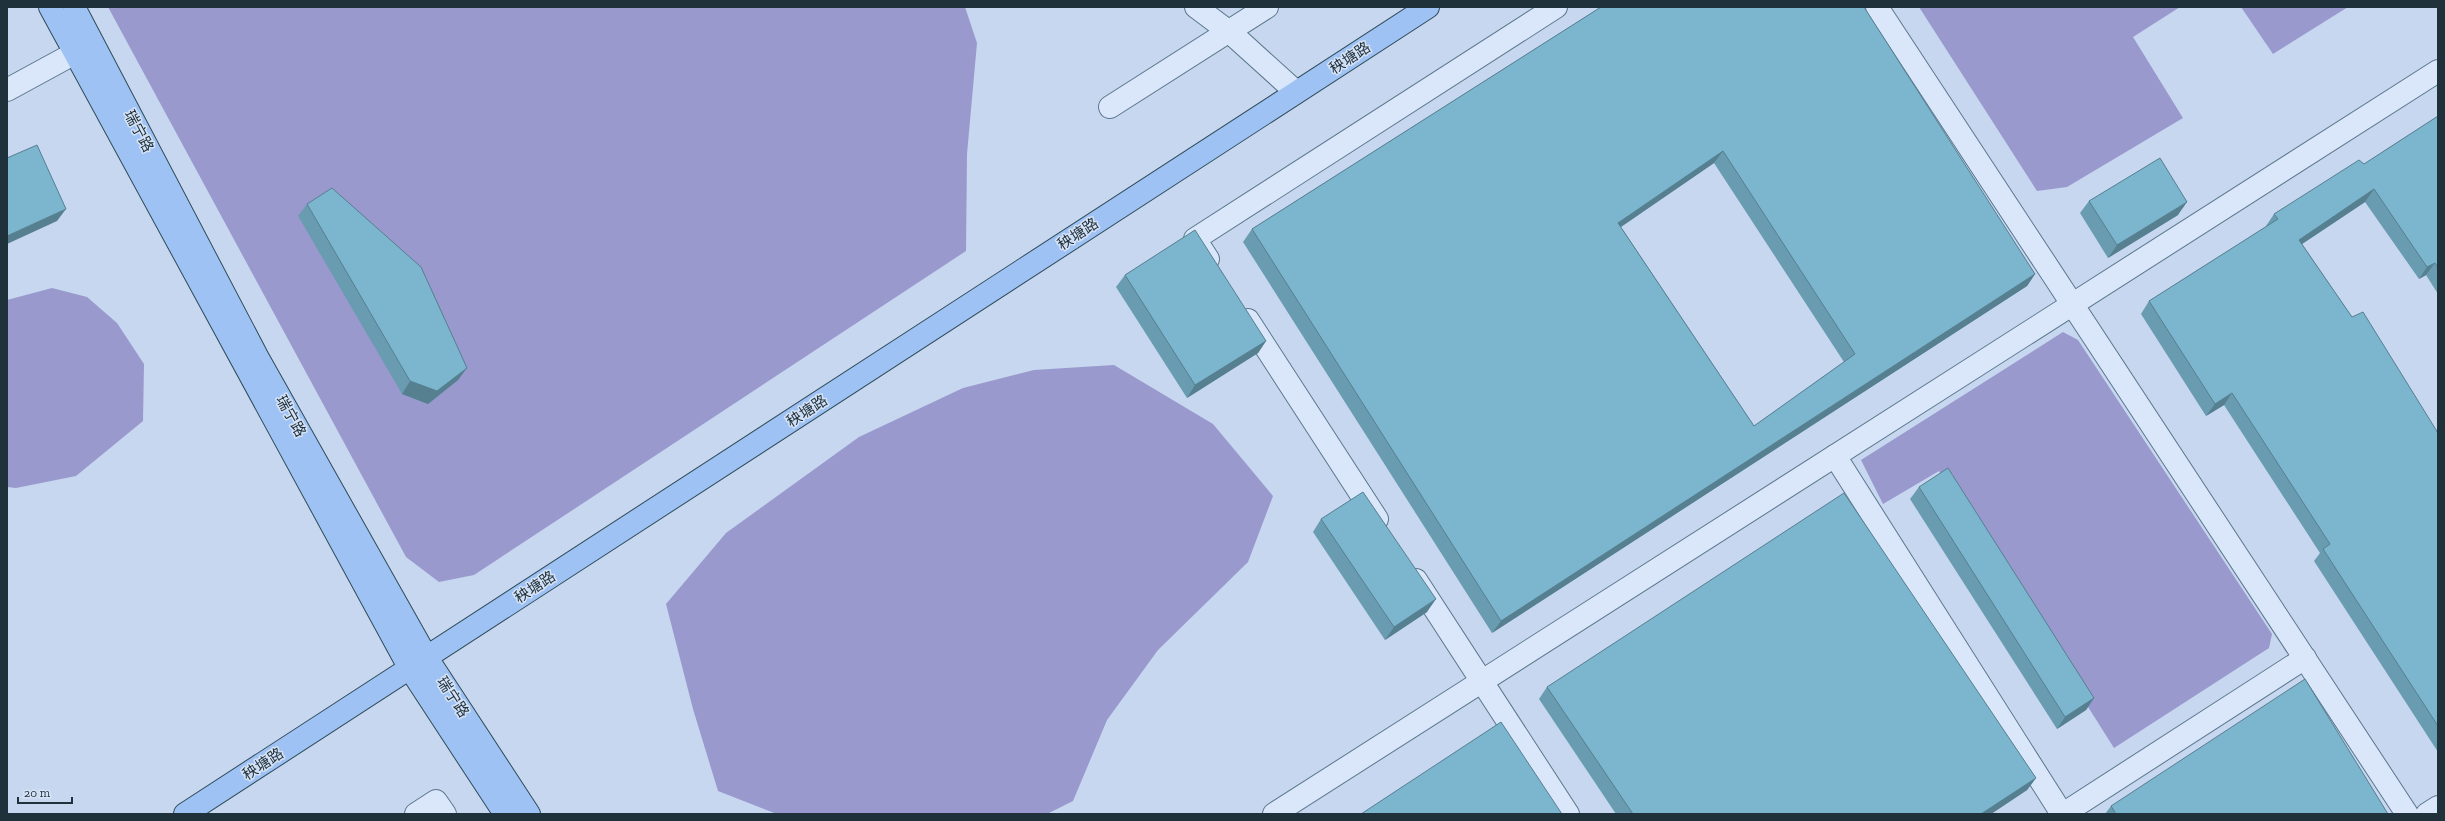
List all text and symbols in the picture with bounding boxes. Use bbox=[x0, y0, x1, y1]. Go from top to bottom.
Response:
street label: 秧塘路 bbox=[1326, 38, 1374, 78]
street label: 瑞宁路 bbox=[120, 107, 158, 155]
street label: 秧塘路 bbox=[1054, 214, 1102, 254]
street label: 秧塘路 bbox=[783, 391, 831, 431]
street label: 瑞宁路 bbox=[272, 392, 310, 440]
street label: 秧塘路 bbox=[511, 567, 559, 607]
street label: 瑞宁路 bbox=[433, 673, 473, 721]
street label: 秧塘路 bbox=[239, 744, 287, 784]
scale bar bbox=[18, 779, 72, 805]
text: 20 m bbox=[24, 786, 51, 800]

